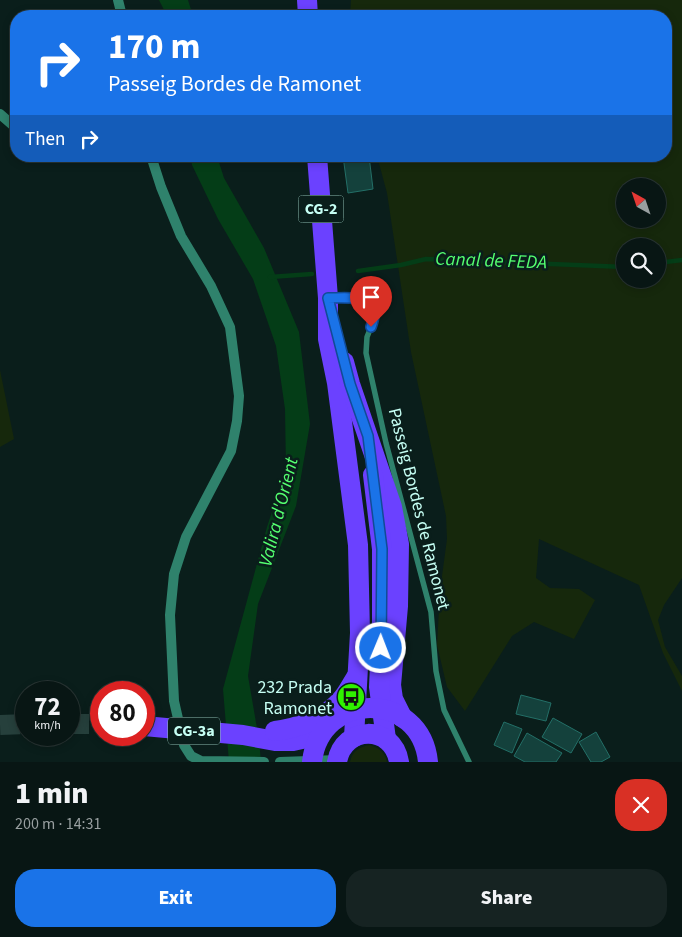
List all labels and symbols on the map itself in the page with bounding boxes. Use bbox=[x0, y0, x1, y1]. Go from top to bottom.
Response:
north arrow bbox=[616, 178, 666, 228]
road number: CG-2 bbox=[298, 195, 344, 222]
water label: Canal de FEDA bbox=[435, 246, 547, 276]
pin bbox=[350, 276, 392, 327]
street label: Passeig Bordes de Ramonet bbox=[382, 405, 456, 613]
water label: Valira d'Orient bbox=[252, 454, 306, 569]
position arrow bbox=[354, 621, 406, 673]
place label: 232 Prada Ramonet bbox=[257, 675, 332, 721]
speed limit sign: 80 bbox=[90, 681, 155, 746]
bus stop icon: 232 Prada Ramonet bbox=[336, 682, 366, 712]
road number: CG-3a bbox=[168, 718, 220, 744]

